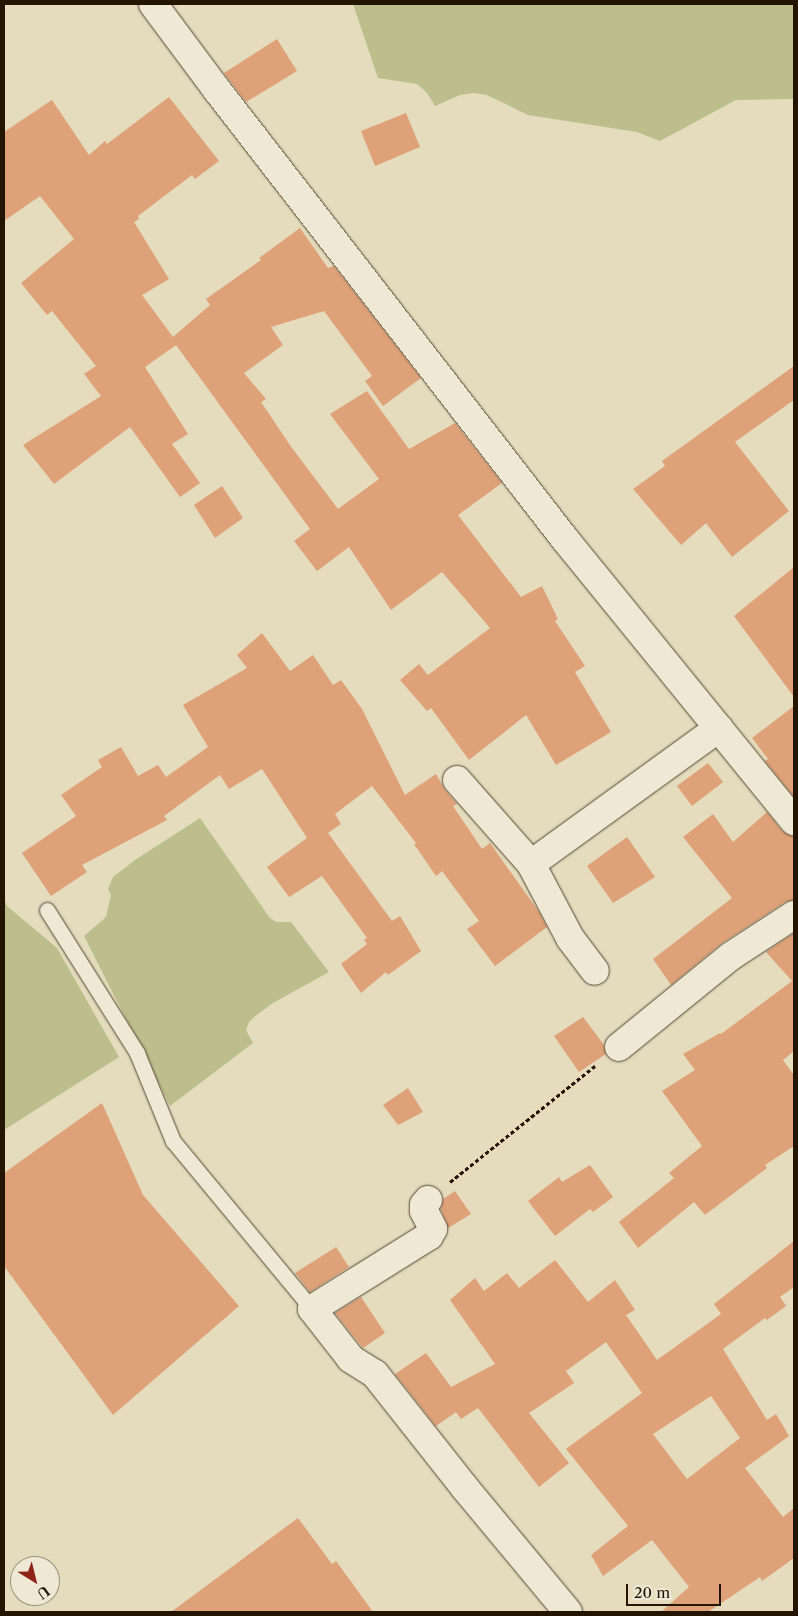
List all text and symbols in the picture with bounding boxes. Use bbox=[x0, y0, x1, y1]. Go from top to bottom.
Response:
north arrow bbox=[10, 1556, 60, 1606]
scale bar bbox=[628, 1574, 723, 1606]
text: U bbox=[33, 1582, 53, 1603]
text: 20 m bbox=[634, 1583, 670, 1602]

